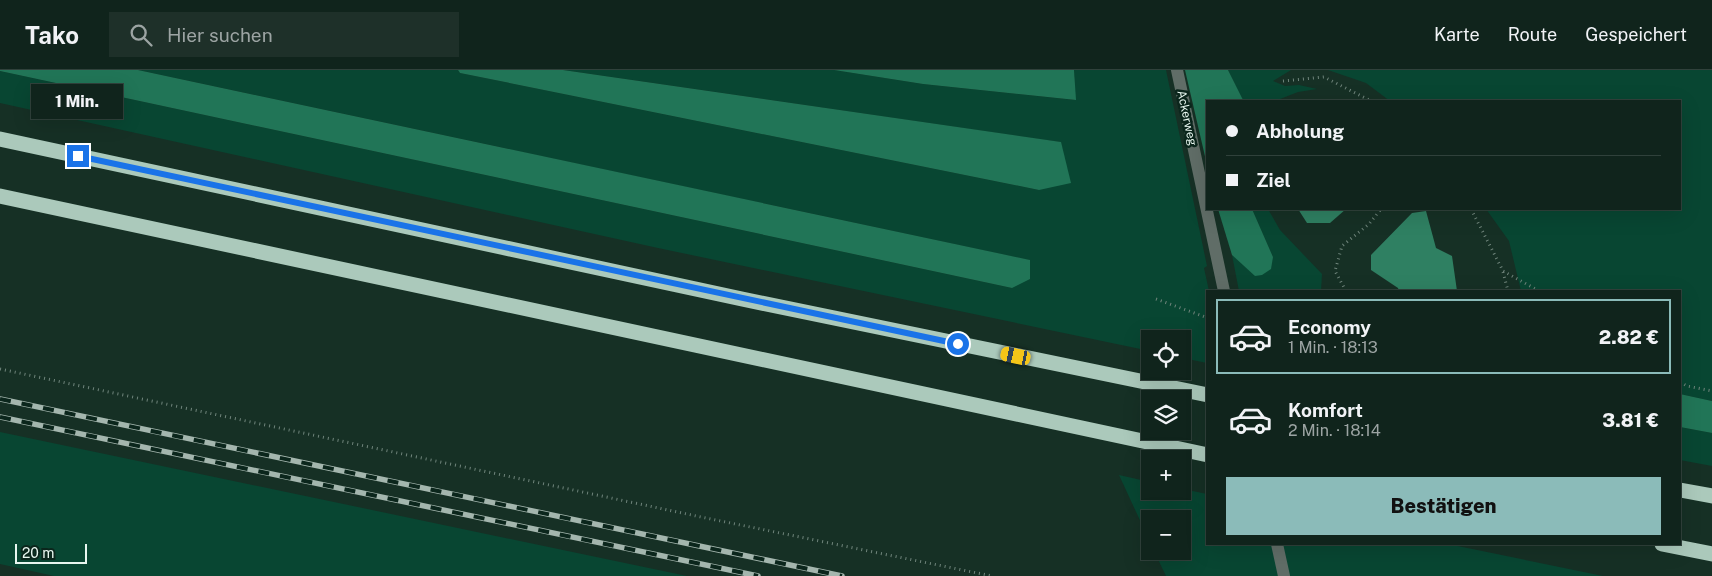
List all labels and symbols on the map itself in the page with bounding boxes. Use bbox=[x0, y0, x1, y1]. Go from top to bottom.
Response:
callout: 1 Min. bbox=[32, 83, 124, 118]
street label: Ackerweg bbox=[1174, 89, 1200, 147]
route end bbox=[67, 145, 89, 167]
route start bbox=[947, 333, 969, 355]
car bbox=[999, 346, 1032, 366]
scale bar bbox=[15, 541, 88, 564]

